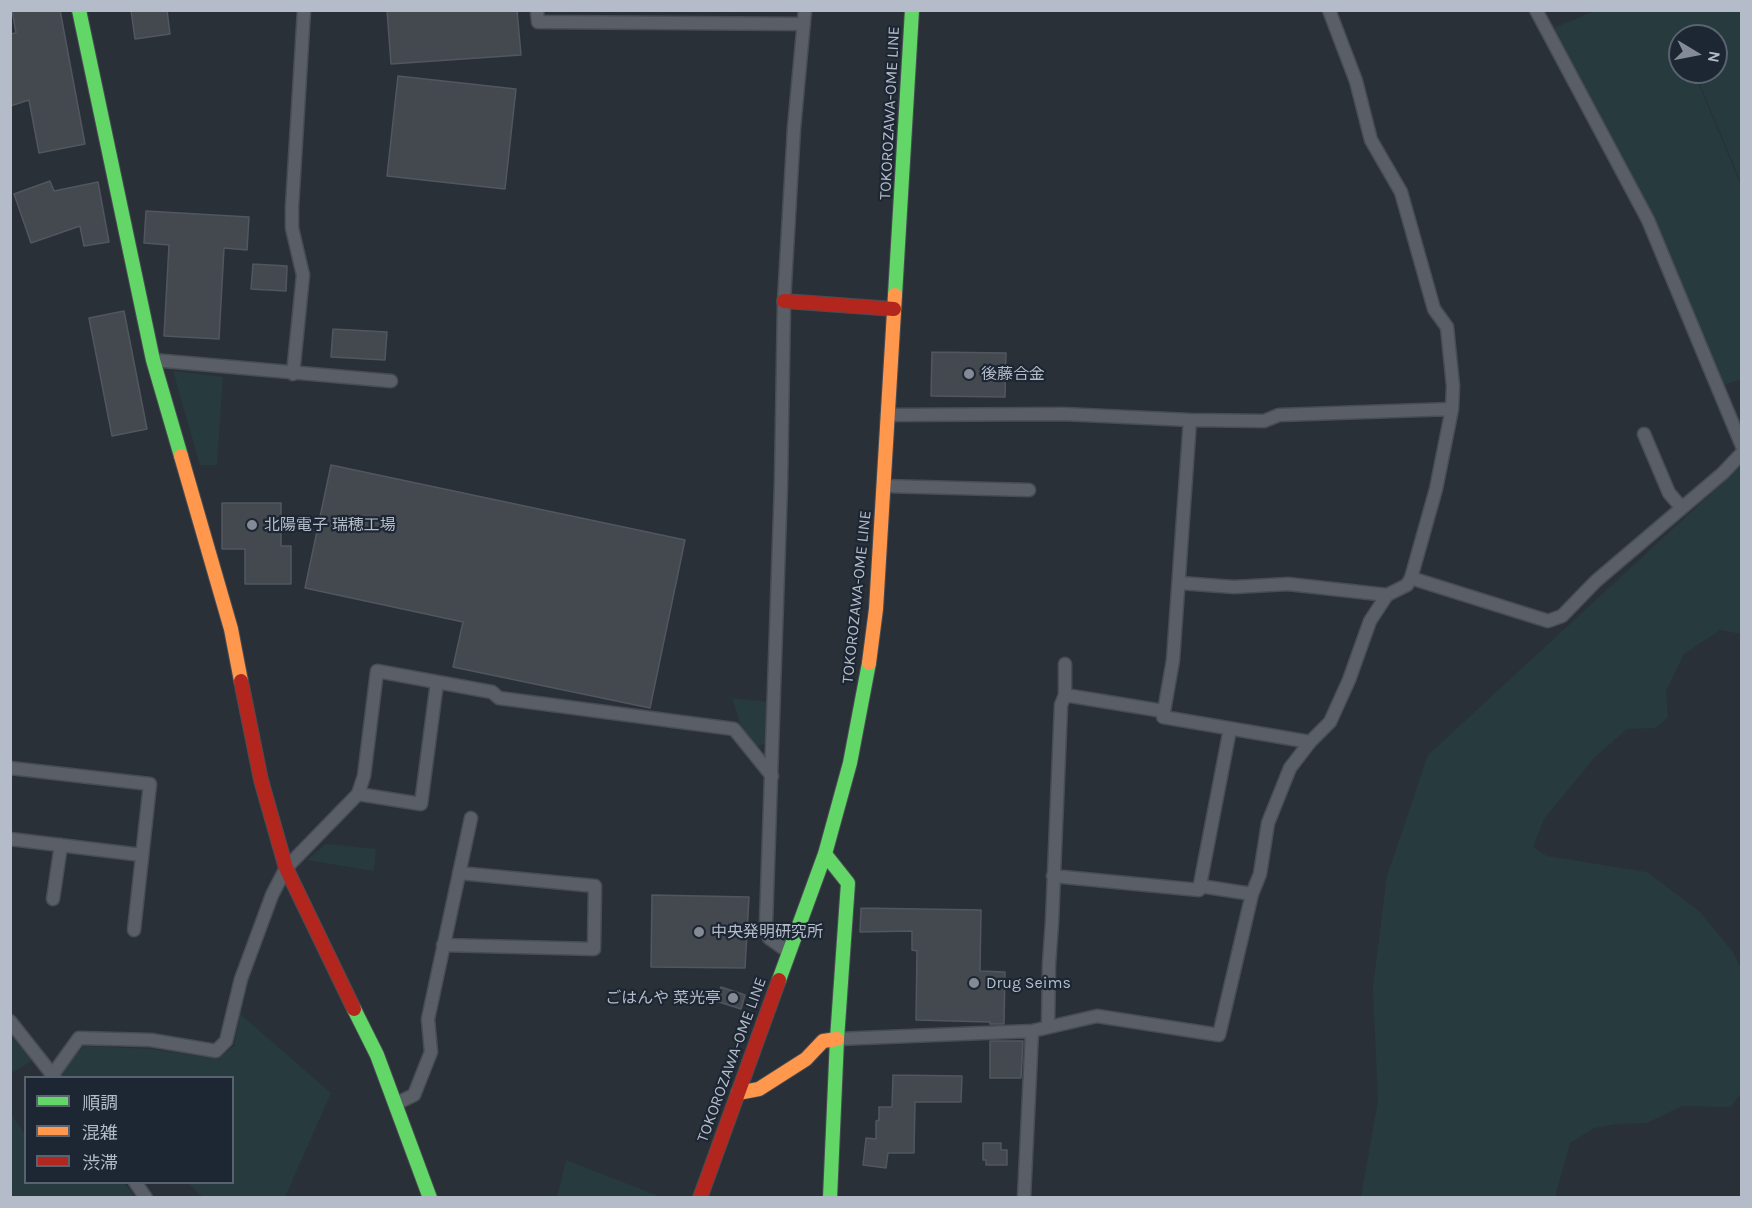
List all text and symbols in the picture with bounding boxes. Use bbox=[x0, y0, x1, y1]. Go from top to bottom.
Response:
north arrow bbox=[1668, 24, 1728, 84]
street label: TOKOROZAWA-OME LINE bbox=[876, 26, 904, 200]
text: N bbox=[1704, 50, 1725, 64]
place label: 後藤合金 bbox=[981, 364, 1045, 384]
marker: 後藤合金 bbox=[962, 367, 976, 381]
street label: TOKOROZAWA-OME LINE bbox=[838, 510, 876, 684]
place label: 北陽電子 瑞穂工場 bbox=[264, 515, 396, 535]
marker: 北陽電子 瑞穂工場 bbox=[245, 518, 259, 532]
place label: 中央発明研究所 bbox=[711, 922, 823, 942]
marker: 中央発明研究所 bbox=[692, 925, 706, 939]
place label: Drug Seims bbox=[986, 973, 1071, 993]
street label: TOKOROZAWA-OME LINE bbox=[693, 975, 771, 1145]
marker: Drug Seims bbox=[967, 976, 981, 990]
place label: ごはんや 菜光亭 bbox=[605, 988, 721, 1008]
marker: ごはんや 菜光亭 bbox=[726, 991, 740, 1005]
legend bbox=[24, 1076, 234, 1184]
text: 順調 bbox=[82, 1092, 118, 1114]
text: 混雑 bbox=[82, 1122, 118, 1144]
text: 渋滞 bbox=[82, 1152, 118, 1174]

